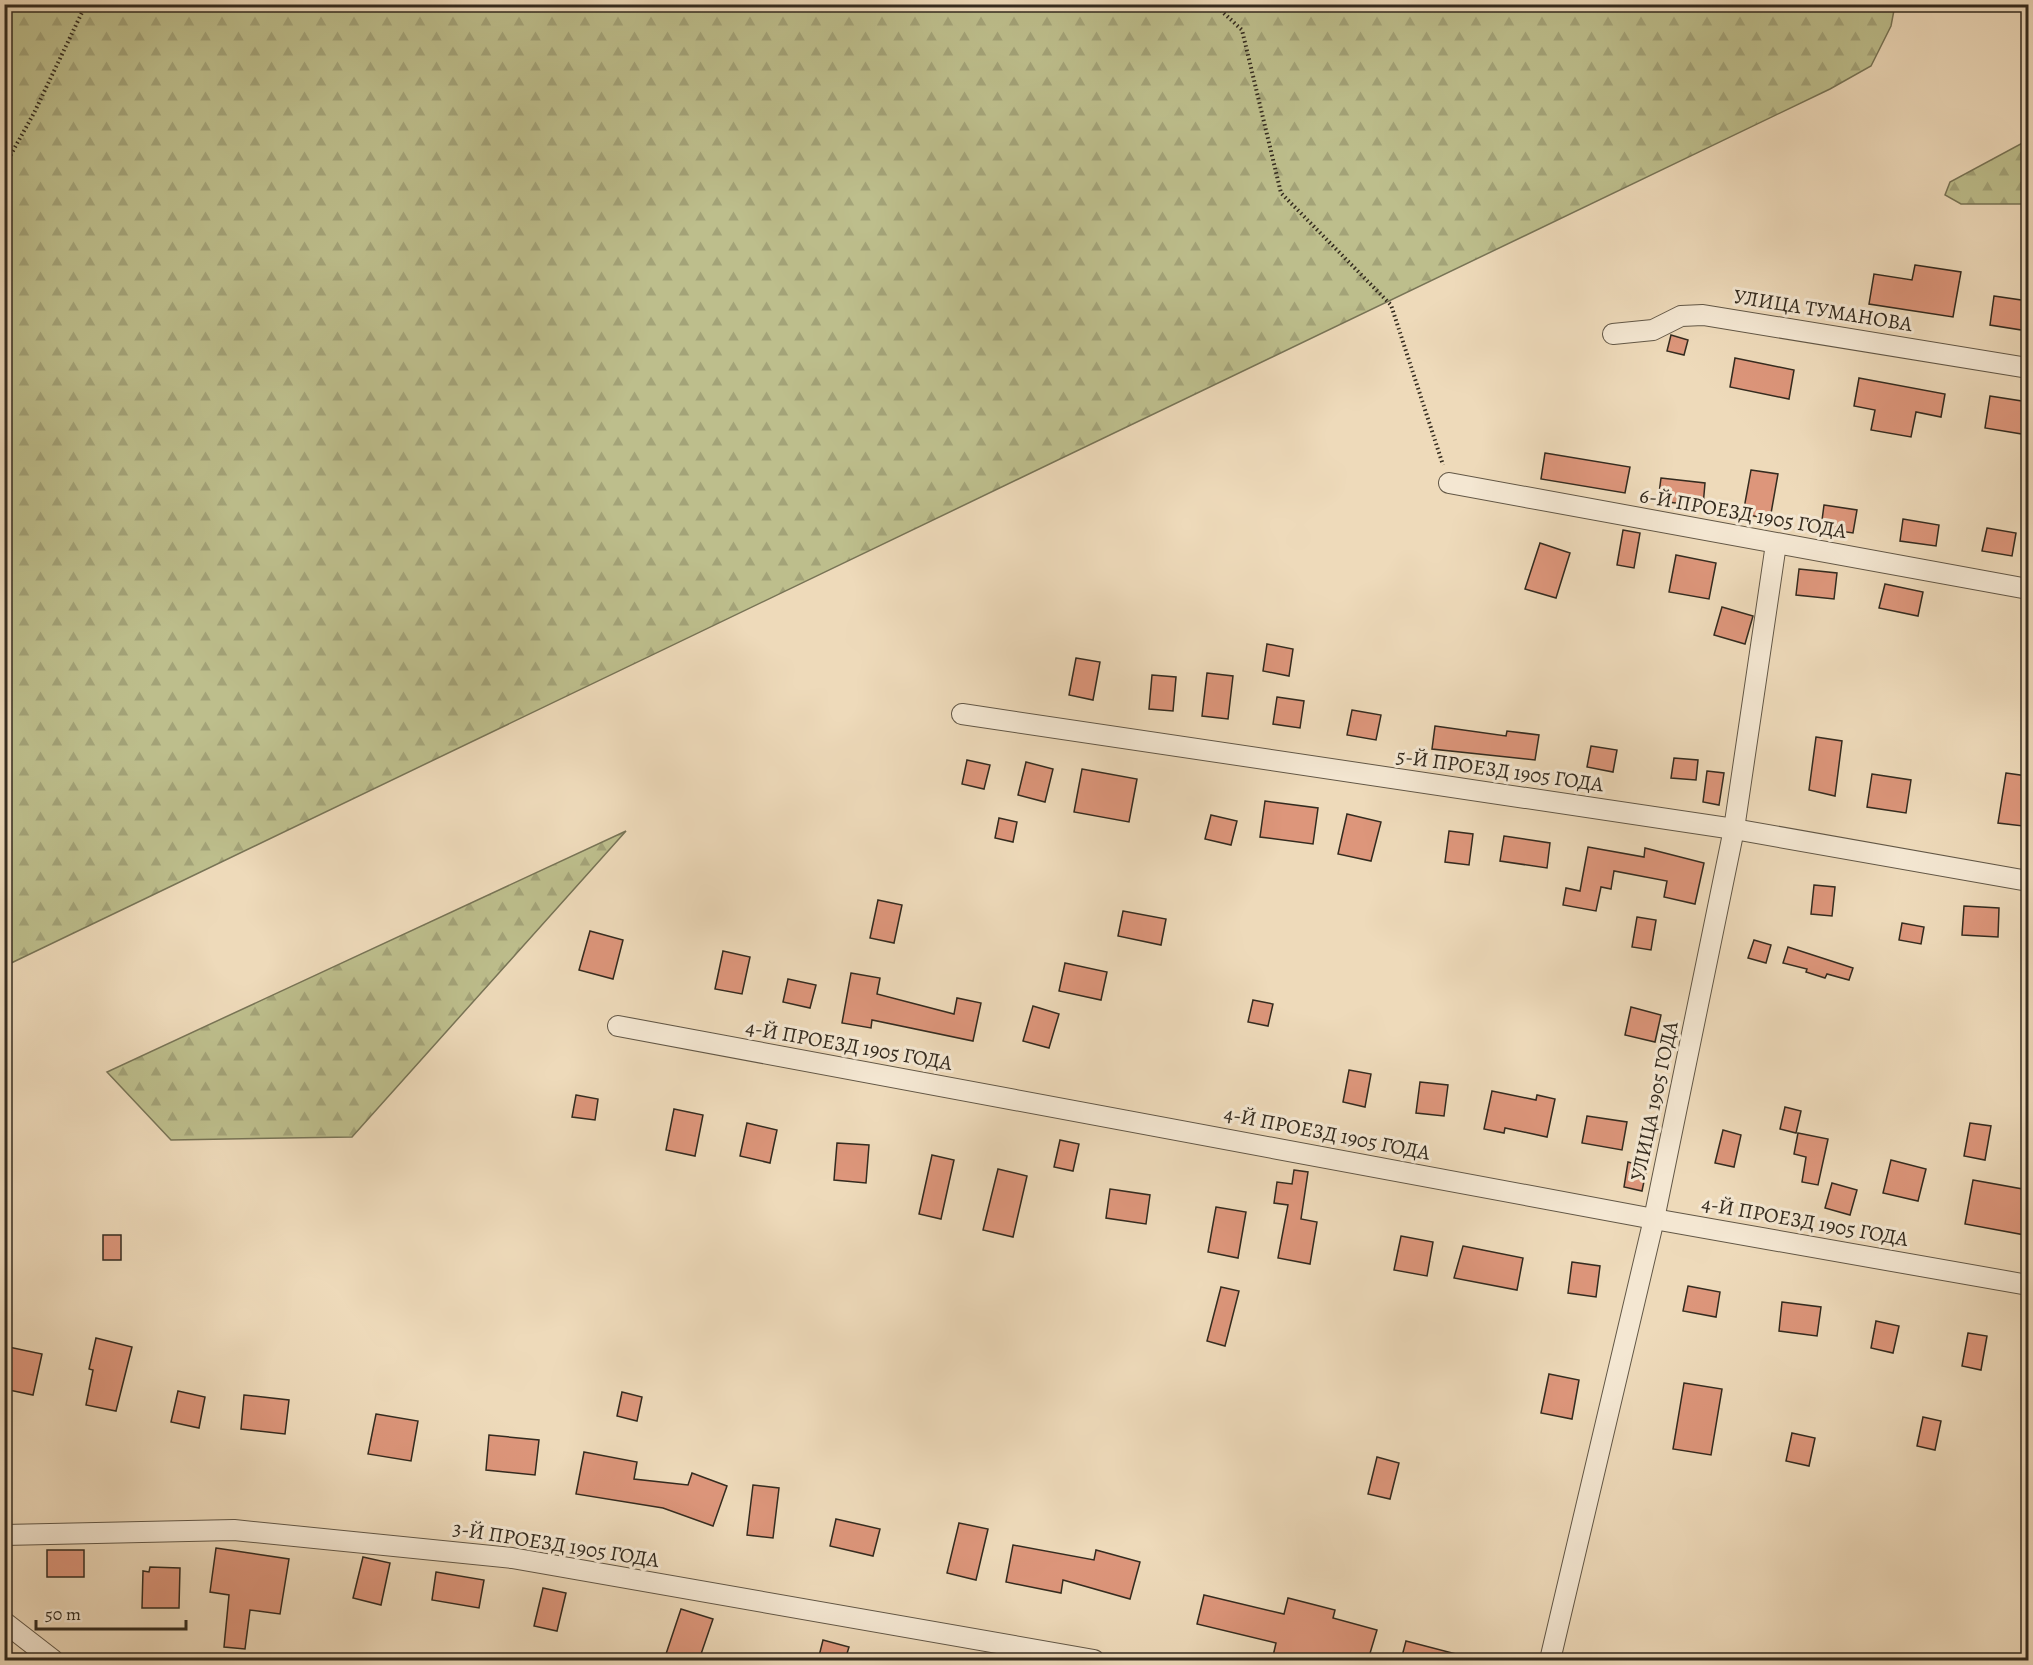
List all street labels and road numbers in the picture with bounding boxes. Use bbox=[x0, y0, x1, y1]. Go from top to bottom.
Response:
street label: УЛИЦА ТУМАНОВА bbox=[1732, 282, 1915, 338]
street label: 6-Й ПРОЕЗД 1905 ГОДА bbox=[1637, 481, 1849, 545]
street label: 5-Й ПРОЕЗД 1905 ГОДА bbox=[1395, 742, 1606, 798]
street label: 4-Й ПРОЕЗД 1905 ГОДА bbox=[743, 1013, 955, 1077]
street label: УЛИЦА 1905 ГОДА bbox=[1623, 1018, 1685, 1183]
street label: 4-Й ПРОЕЗД 1905 ГОДА bbox=[1222, 1099, 1433, 1167]
street label: 4-Й ПРОЕЗД 1905 ГОДА bbox=[1699, 1189, 1911, 1253]
street label: 3-Й ПРОЕЗД 1905 ГОДА bbox=[451, 1514, 662, 1574]

